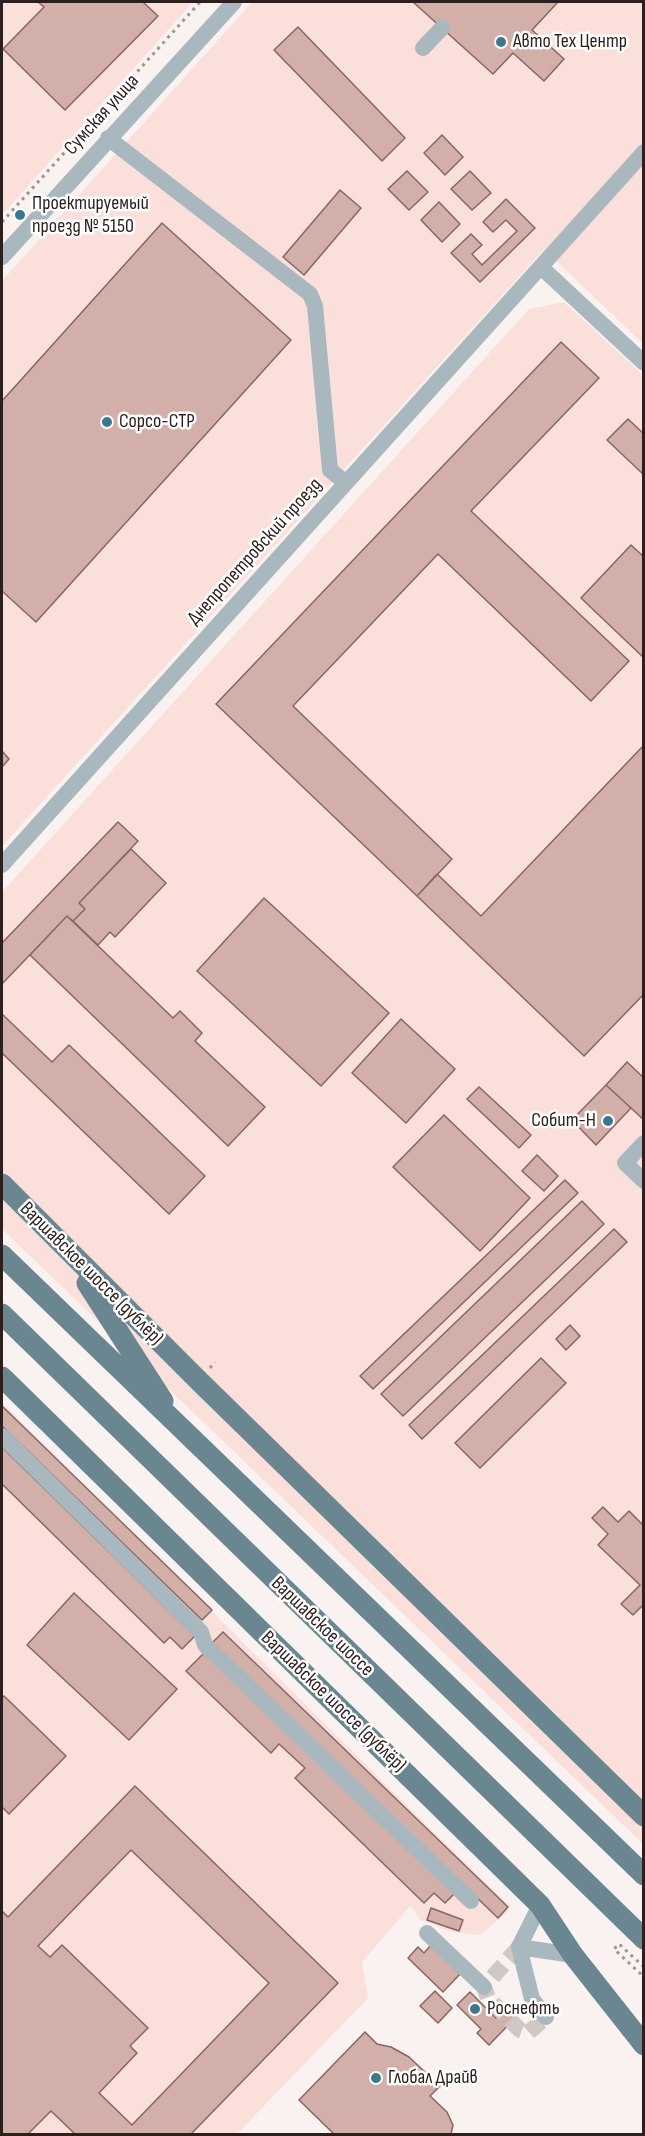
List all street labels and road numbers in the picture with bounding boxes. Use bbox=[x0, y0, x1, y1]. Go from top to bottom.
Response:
street label: Сумская улица bbox=[59, 70, 145, 160]
street label: Днепропетровский проезд bbox=[183, 473, 327, 631]
street label: Варшавское шоссе (дублёр) bbox=[14, 1197, 168, 1351]
street label: Варшавское шоссе bbox=[266, 1572, 378, 1682]
street label: Варшавское шоссе (дублёр) bbox=[255, 1626, 411, 1778]

